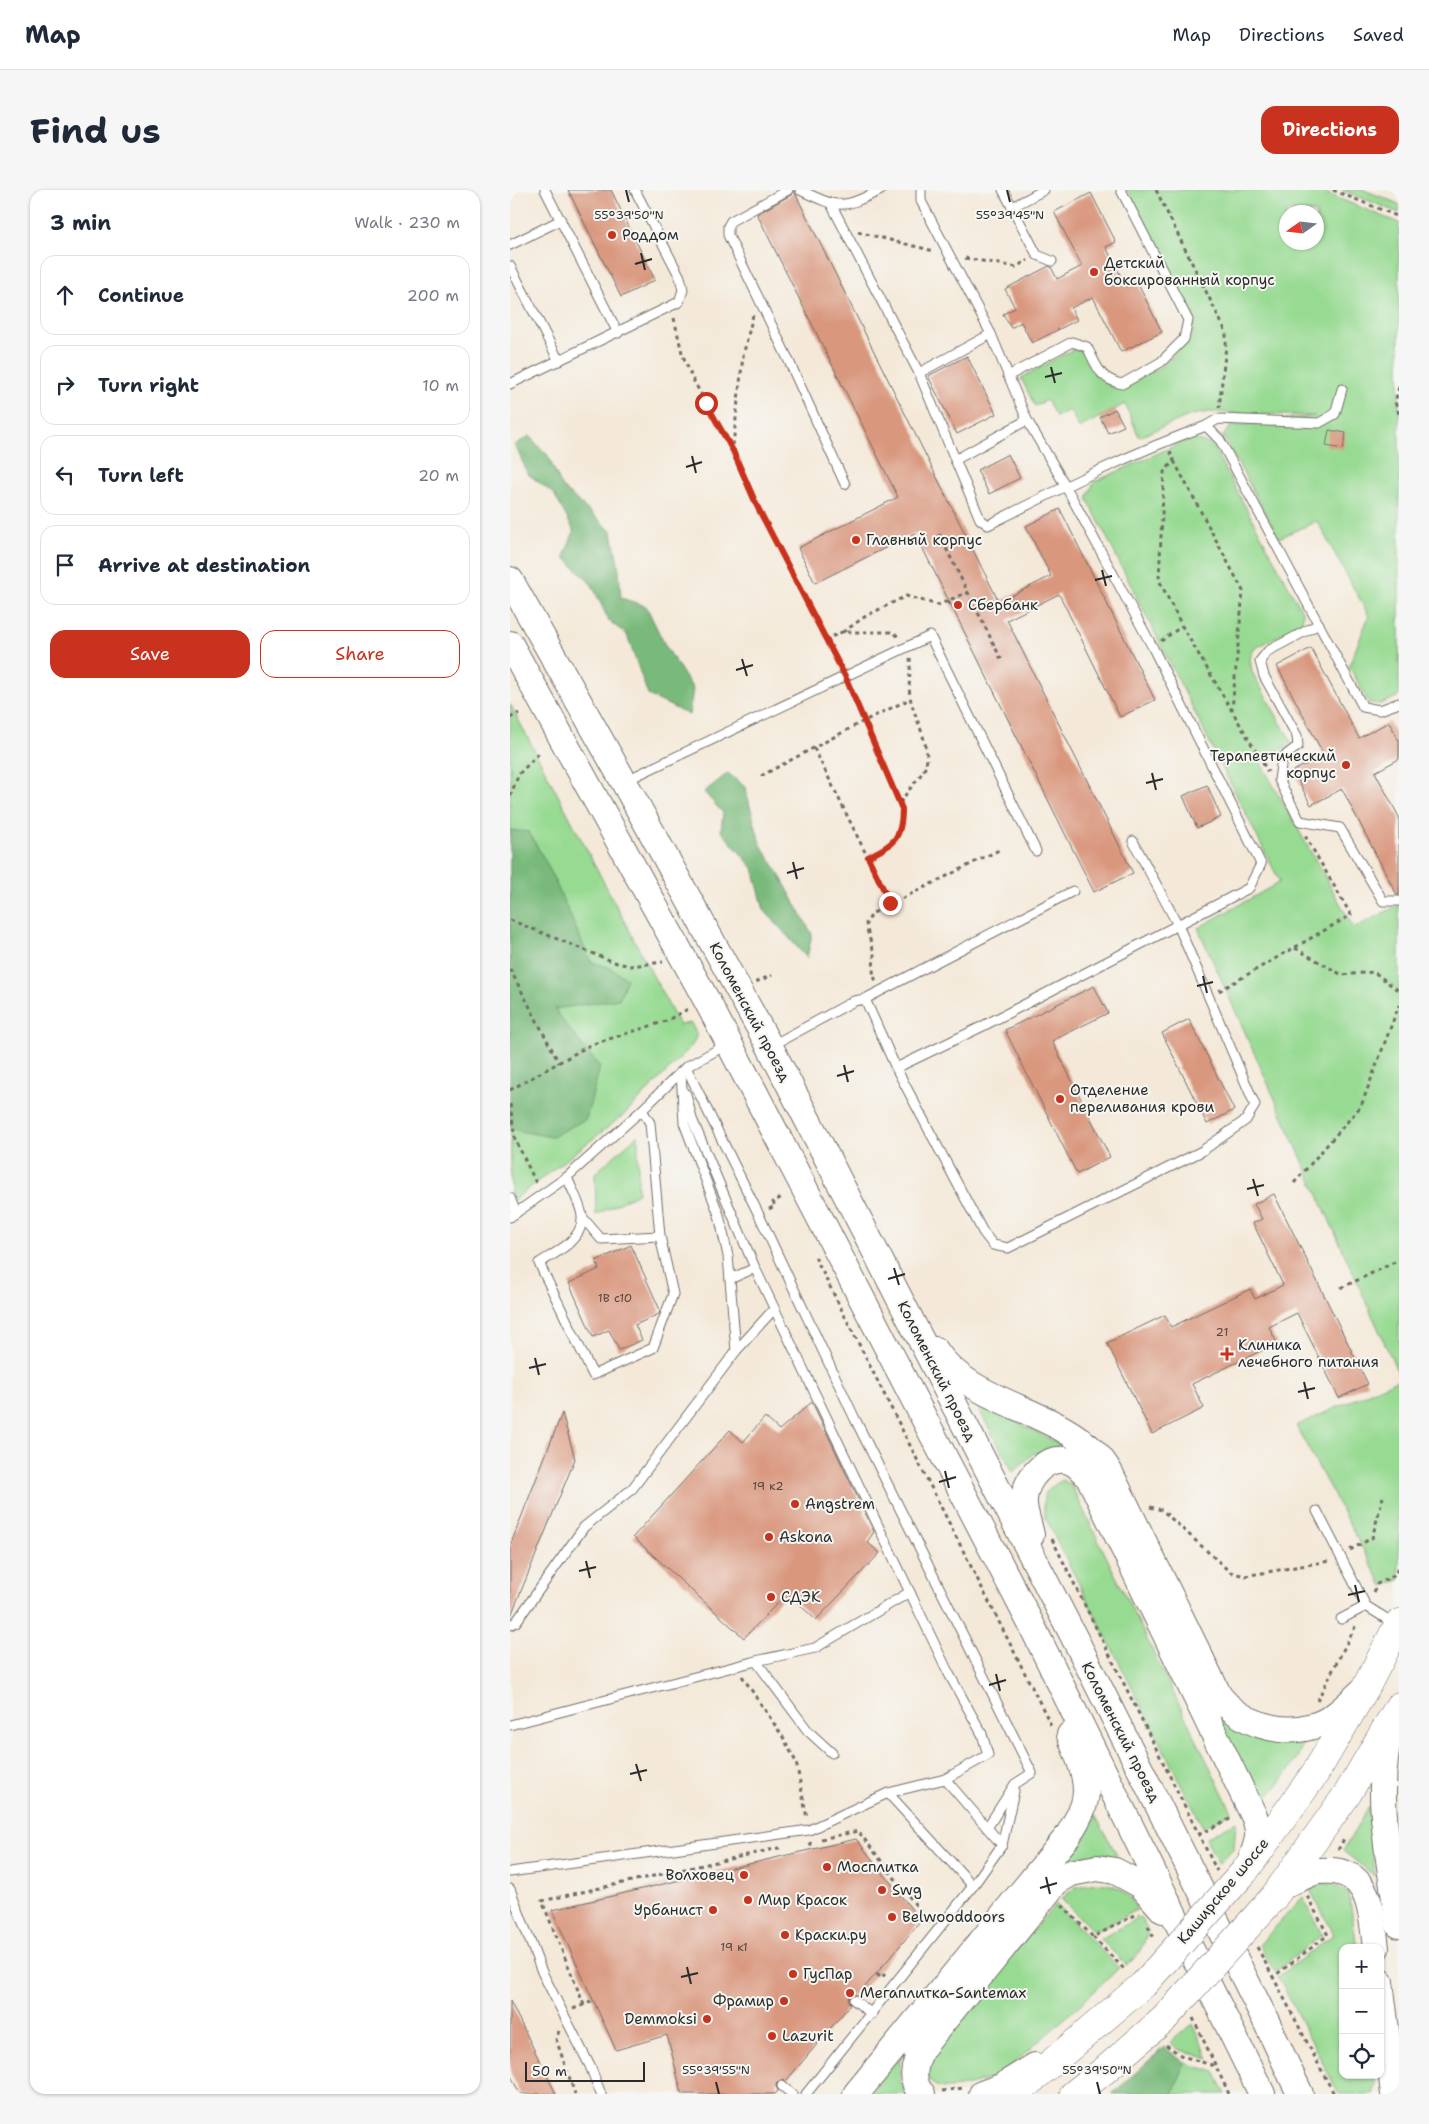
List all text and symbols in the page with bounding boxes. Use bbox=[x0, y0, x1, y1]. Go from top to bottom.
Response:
text: Map bbox=[25, 19, 81, 51]
text: Map bbox=[1173, 23, 1211, 47]
text: Directions bbox=[1239, 23, 1325, 47]
text: Saved bbox=[1353, 23, 1404, 47]
button: Directions bbox=[1261, 106, 1399, 154]
text: Find us bbox=[30, 107, 161, 154]
north arrow bbox=[1279, 205, 1324, 250]
text: 55°39'50"N bbox=[594, 207, 664, 223]
text: 55°39'45"N bbox=[976, 207, 1044, 223]
text: 3 min bbox=[50, 209, 111, 237]
text: Walk · 230 m bbox=[354, 212, 460, 233]
place label: Роддом bbox=[622, 225, 679, 245]
marker: Роддом bbox=[606, 229, 618, 241]
place label: Детский боксированный корпус bbox=[1104, 253, 1275, 290]
marker: Детский боксированный корпус bbox=[1088, 266, 1100, 278]
icon: ahead bbox=[51, 281, 79, 309]
text: Continue bbox=[98, 283, 184, 308]
text: 200 m bbox=[407, 285, 459, 306]
icon: right bbox=[51, 371, 79, 399]
text: Turn right bbox=[98, 373, 199, 398]
text: 10 m bbox=[422, 375, 459, 396]
route start bbox=[695, 392, 718, 415]
icon: left bbox=[51, 461, 79, 489]
text: Turn left bbox=[98, 463, 184, 488]
text: 20 m bbox=[418, 465, 459, 486]
place label: Главный корпус bbox=[866, 530, 982, 550]
marker: Главный корпус bbox=[850, 534, 862, 546]
icon: arrive bbox=[51, 551, 79, 579]
text: Arrive at destination bbox=[98, 553, 310, 578]
place label: Сбербанк bbox=[968, 595, 1038, 615]
marker: Сбербанк bbox=[952, 599, 964, 611]
button: Save bbox=[50, 630, 250, 678]
button: Share bbox=[260, 630, 460, 678]
place label: Терапевтический корпус bbox=[1210, 746, 1336, 783]
marker: Терапевтический корпус bbox=[1340, 759, 1352, 771]
route end bbox=[879, 892, 902, 915]
street label: Коломенский проезд bbox=[705, 939, 795, 1086]
place label: Отделение переливания крови bbox=[1070, 1080, 1214, 1117]
marker: Отделение переливания крови bbox=[1054, 1093, 1066, 1105]
house number: 1В с10 bbox=[598, 1290, 632, 1306]
street label: Коломенский проезд bbox=[893, 1297, 981, 1445]
house number: 21 bbox=[1216, 1324, 1228, 1340]
place label: Клиника лечебного питания bbox=[1238, 1335, 1379, 1372]
marker: Клиника лечебного питания bbox=[1220, 1347, 1234, 1361]
house number: 19 к2 bbox=[752, 1478, 784, 1494]
place label: Angstrem bbox=[805, 1494, 875, 1514]
marker: Angstrem bbox=[789, 1498, 801, 1510]
place label: Askona bbox=[779, 1527, 833, 1547]
marker: Askona bbox=[763, 1531, 775, 1543]
place label: СДЭК bbox=[781, 1587, 821, 1607]
marker: СДЭК bbox=[765, 1591, 777, 1603]
street label: Коломенский проезд bbox=[1077, 1658, 1165, 1806]
street label: Каширское шоссе bbox=[1173, 1834, 1273, 1948]
place label: Мосплитка bbox=[837, 1857, 919, 1877]
marker: Мосплитка bbox=[821, 1861, 833, 1873]
place label: Волховец bbox=[665, 1865, 734, 1885]
marker: Волховец bbox=[738, 1869, 750, 1881]
place label: Swg bbox=[892, 1880, 922, 1900]
marker: Swg bbox=[876, 1884, 888, 1896]
place label: Мир Красок bbox=[758, 1890, 847, 1910]
marker: Мир Красок bbox=[742, 1894, 754, 1906]
place label: Урбанист bbox=[634, 1900, 703, 1920]
marker: Урбанист bbox=[707, 1904, 719, 1916]
place label: Belwooddoors bbox=[902, 1907, 1005, 1927]
marker: Belwooddoors bbox=[886, 1911, 898, 1923]
place label: Краски.ру bbox=[795, 1925, 867, 1945]
marker: Краски.ру bbox=[779, 1929, 791, 1941]
house number: 19 к1 bbox=[720, 1939, 748, 1955]
map controls bbox=[1339, 1944, 1384, 2079]
button: + bbox=[1339, 1944, 1384, 1989]
place label: ГусПар bbox=[803, 1964, 852, 1984]
marker: ГусПар bbox=[787, 1968, 799, 1980]
place label: Мегаплитка-Santemax bbox=[860, 1983, 1027, 2003]
marker: Мегаплитка-Santemax bbox=[844, 1987, 856, 1999]
button: − bbox=[1339, 1989, 1384, 2034]
place label: Фрамир bbox=[713, 1991, 774, 2011]
marker: Фрамир bbox=[778, 1995, 790, 2007]
place label: Demmoksi bbox=[625, 2009, 697, 2029]
marker: Demmoksi bbox=[701, 2013, 713, 2025]
place label: Lazurit bbox=[782, 2026, 834, 2046]
marker: Lazurit bbox=[766, 2030, 778, 2042]
button: locate bbox=[1339, 2034, 1384, 2079]
scale bar bbox=[525, 2059, 645, 2082]
text: 50 m bbox=[532, 2062, 567, 2080]
text: 55°39'55"N bbox=[682, 2062, 750, 2078]
text: 55°39'50"N bbox=[1062, 2062, 1132, 2078]

